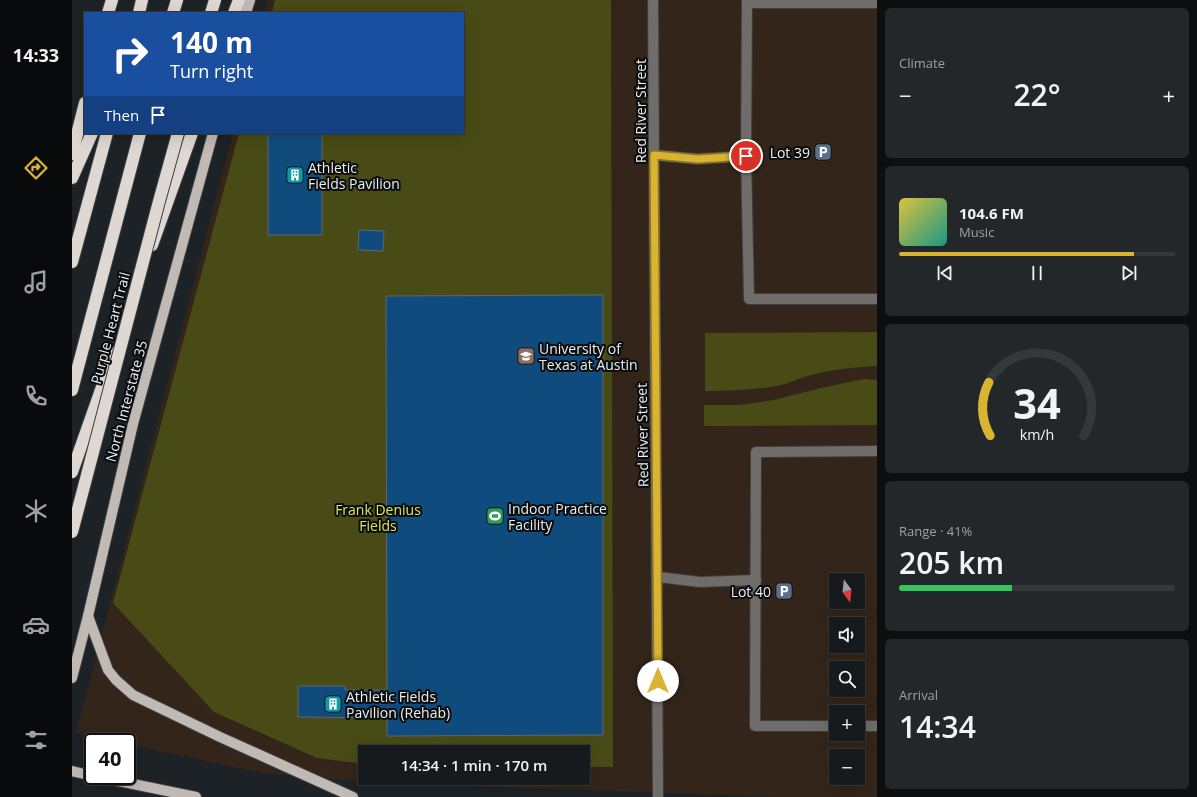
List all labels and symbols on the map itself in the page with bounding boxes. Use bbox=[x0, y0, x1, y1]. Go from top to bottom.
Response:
street label: Red River Street bbox=[631, 59, 650, 163]
pin bbox=[729, 139, 763, 173]
parking icon: Lot 39 bbox=[813, 142, 833, 162]
place label: Lot 39 bbox=[770, 143, 810, 162]
place label: Athletic Fields Pavilion bbox=[308, 158, 400, 193]
building icon: Athletic Fields Pavilion bbox=[285, 165, 305, 185]
street label: Purple Heart Trail bbox=[86, 270, 134, 386]
street label: North Interstate 35 bbox=[101, 338, 151, 464]
place label: University of Texas at Austin bbox=[539, 339, 638, 374]
school or university icon: University of Texas at Austin bbox=[516, 346, 536, 366]
street label: Red River Street bbox=[632, 383, 652, 487]
place label: Indoor Practice Facility bbox=[508, 499, 607, 534]
park label: Frank Denius Fields bbox=[335, 500, 421, 535]
sports icon: Indoor Practice Facility bbox=[485, 506, 505, 526]
north arrow bbox=[829, 573, 865, 609]
parking icon: Lot 40 bbox=[774, 581, 794, 601]
place label: Lot 40 bbox=[731, 582, 771, 601]
position arrow bbox=[637, 660, 679, 702]
place label: Athletic Fields Pavilion (Rehab) bbox=[346, 687, 450, 722]
building icon: Athletic Fields Pavilion (Rehab) bbox=[323, 694, 343, 714]
speed limit sign: 40 bbox=[84, 733, 136, 785]

